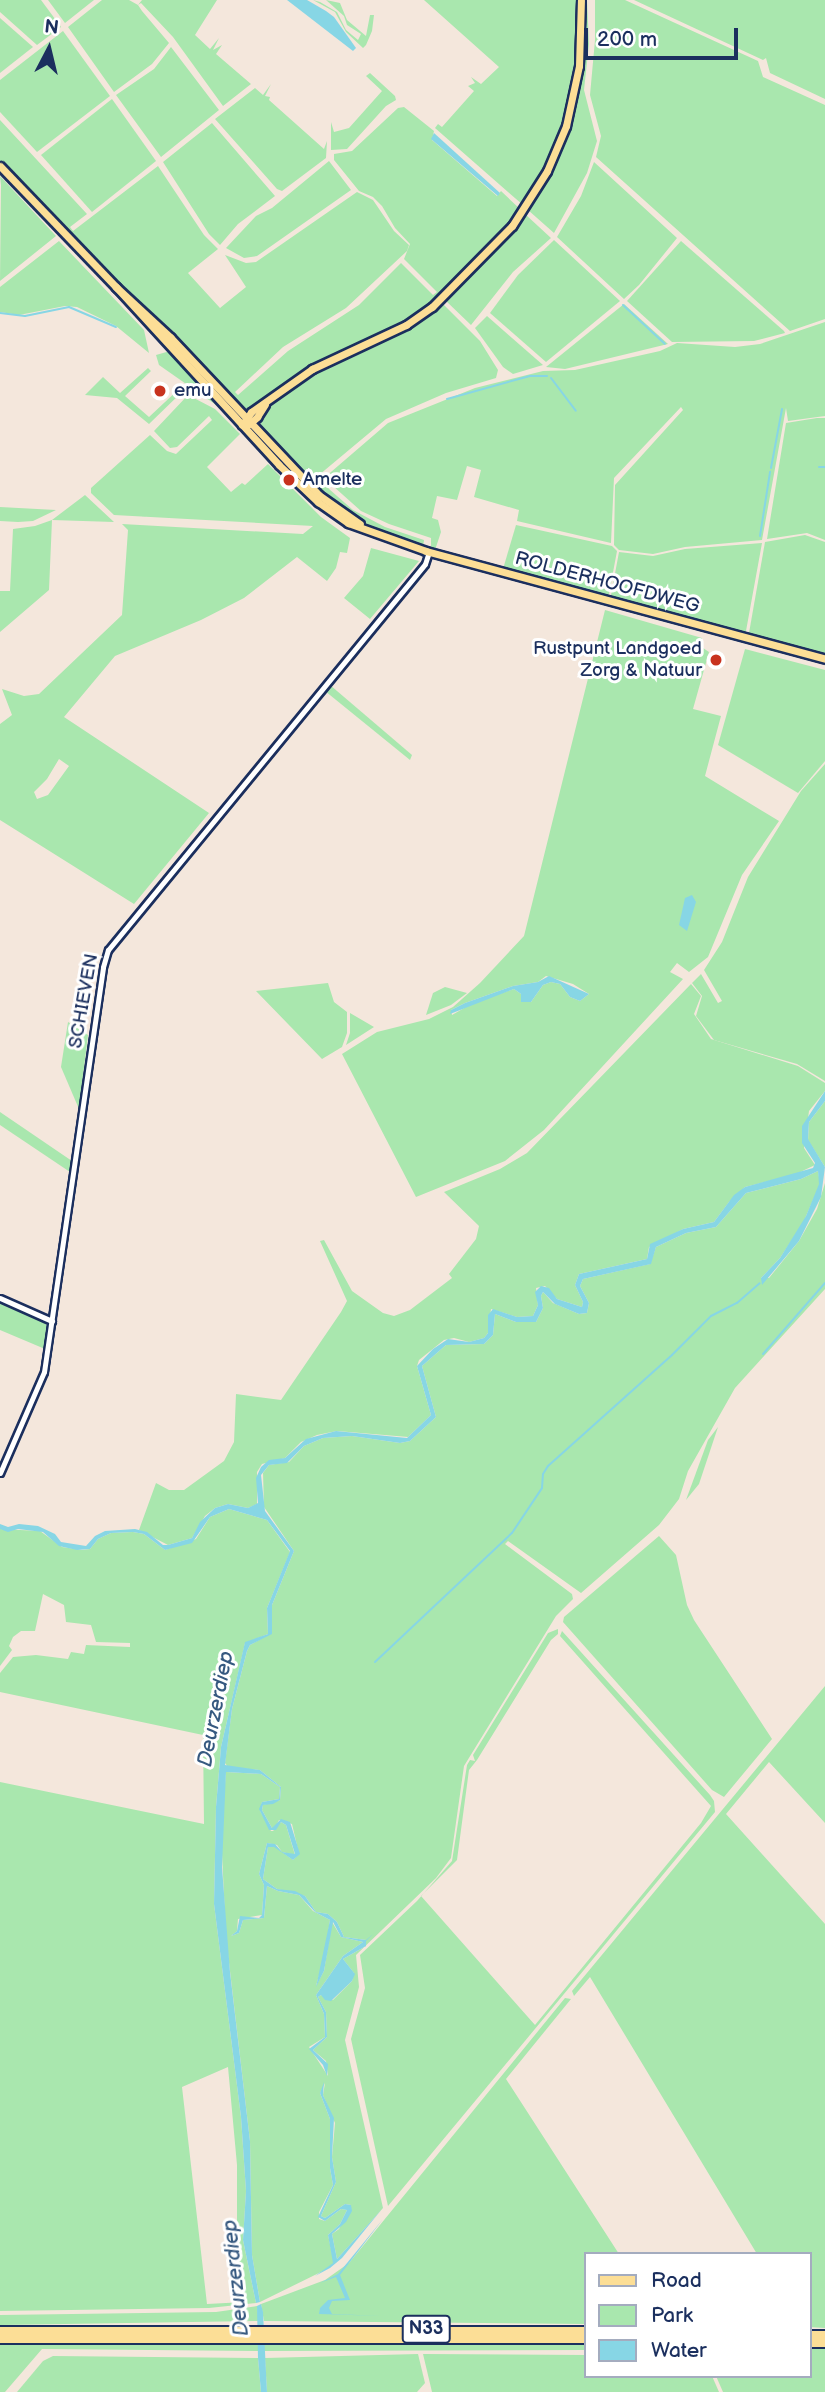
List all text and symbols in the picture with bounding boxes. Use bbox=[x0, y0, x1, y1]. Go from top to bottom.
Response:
north arrow bbox=[14, 14, 84, 84]
scale bar bbox=[587, 14, 741, 58]
text: N bbox=[43, 15, 60, 40]
text: 200 m bbox=[597, 27, 657, 52]
place label: emu bbox=[174, 380, 211, 402]
marker: emu bbox=[152, 383, 168, 399]
place label: Amelte bbox=[303, 469, 362, 491]
marker: Amelte bbox=[281, 472, 297, 488]
street label: ROLDERHOOFDWEG bbox=[512, 547, 702, 619]
place label: Rustpunt Landgoed Zorg & Natuur bbox=[533, 638, 702, 682]
marker: Rustpunt Landgoed Zorg & Natuur bbox=[708, 652, 724, 668]
street label: SCHIEVEN bbox=[64, 952, 104, 1050]
water label: Deurzerdiep bbox=[192, 1649, 240, 1769]
water label: Deurzerdiep bbox=[217, 2218, 255, 2338]
legend bbox=[584, 2252, 811, 2378]
text: Road bbox=[651, 2268, 702, 2293]
text: Park bbox=[651, 2303, 693, 2328]
road number: N33 bbox=[402, 2314, 450, 2344]
text: Water bbox=[651, 2338, 707, 2363]

